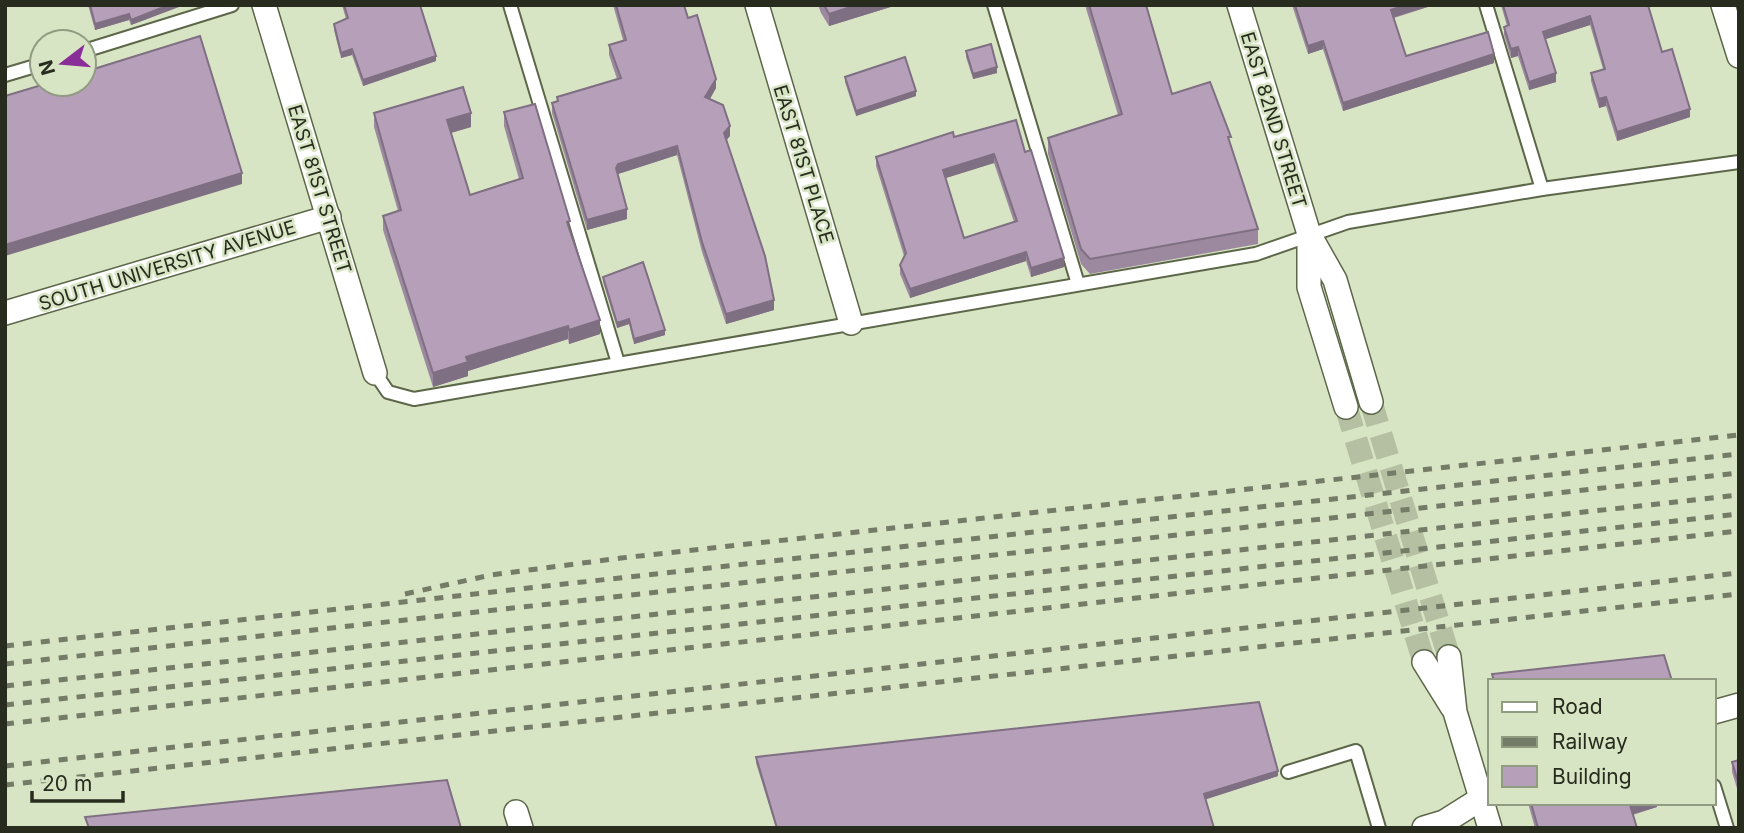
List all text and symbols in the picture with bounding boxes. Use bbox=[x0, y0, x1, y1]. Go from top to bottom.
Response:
north arrow bbox=[28, 28, 98, 98]
street label: EAST 82ND STREET bbox=[1236, 29, 1311, 211]
text: N bbox=[34, 57, 60, 78]
street label: EAST 81ST PLACE bbox=[769, 82, 839, 246]
street label: EAST 81ST STREET bbox=[283, 102, 356, 276]
street label: SOUTH UNIVERSITY AVENUE bbox=[36, 215, 298, 316]
legend bbox=[1488, 679, 1716, 805]
text: Road bbox=[1552, 694, 1603, 719]
text: Railway bbox=[1552, 729, 1628, 754]
scale bar bbox=[32, 760, 122, 804]
text: Building bbox=[1552, 764, 1632, 789]
text: 20 m bbox=[42, 771, 92, 796]

